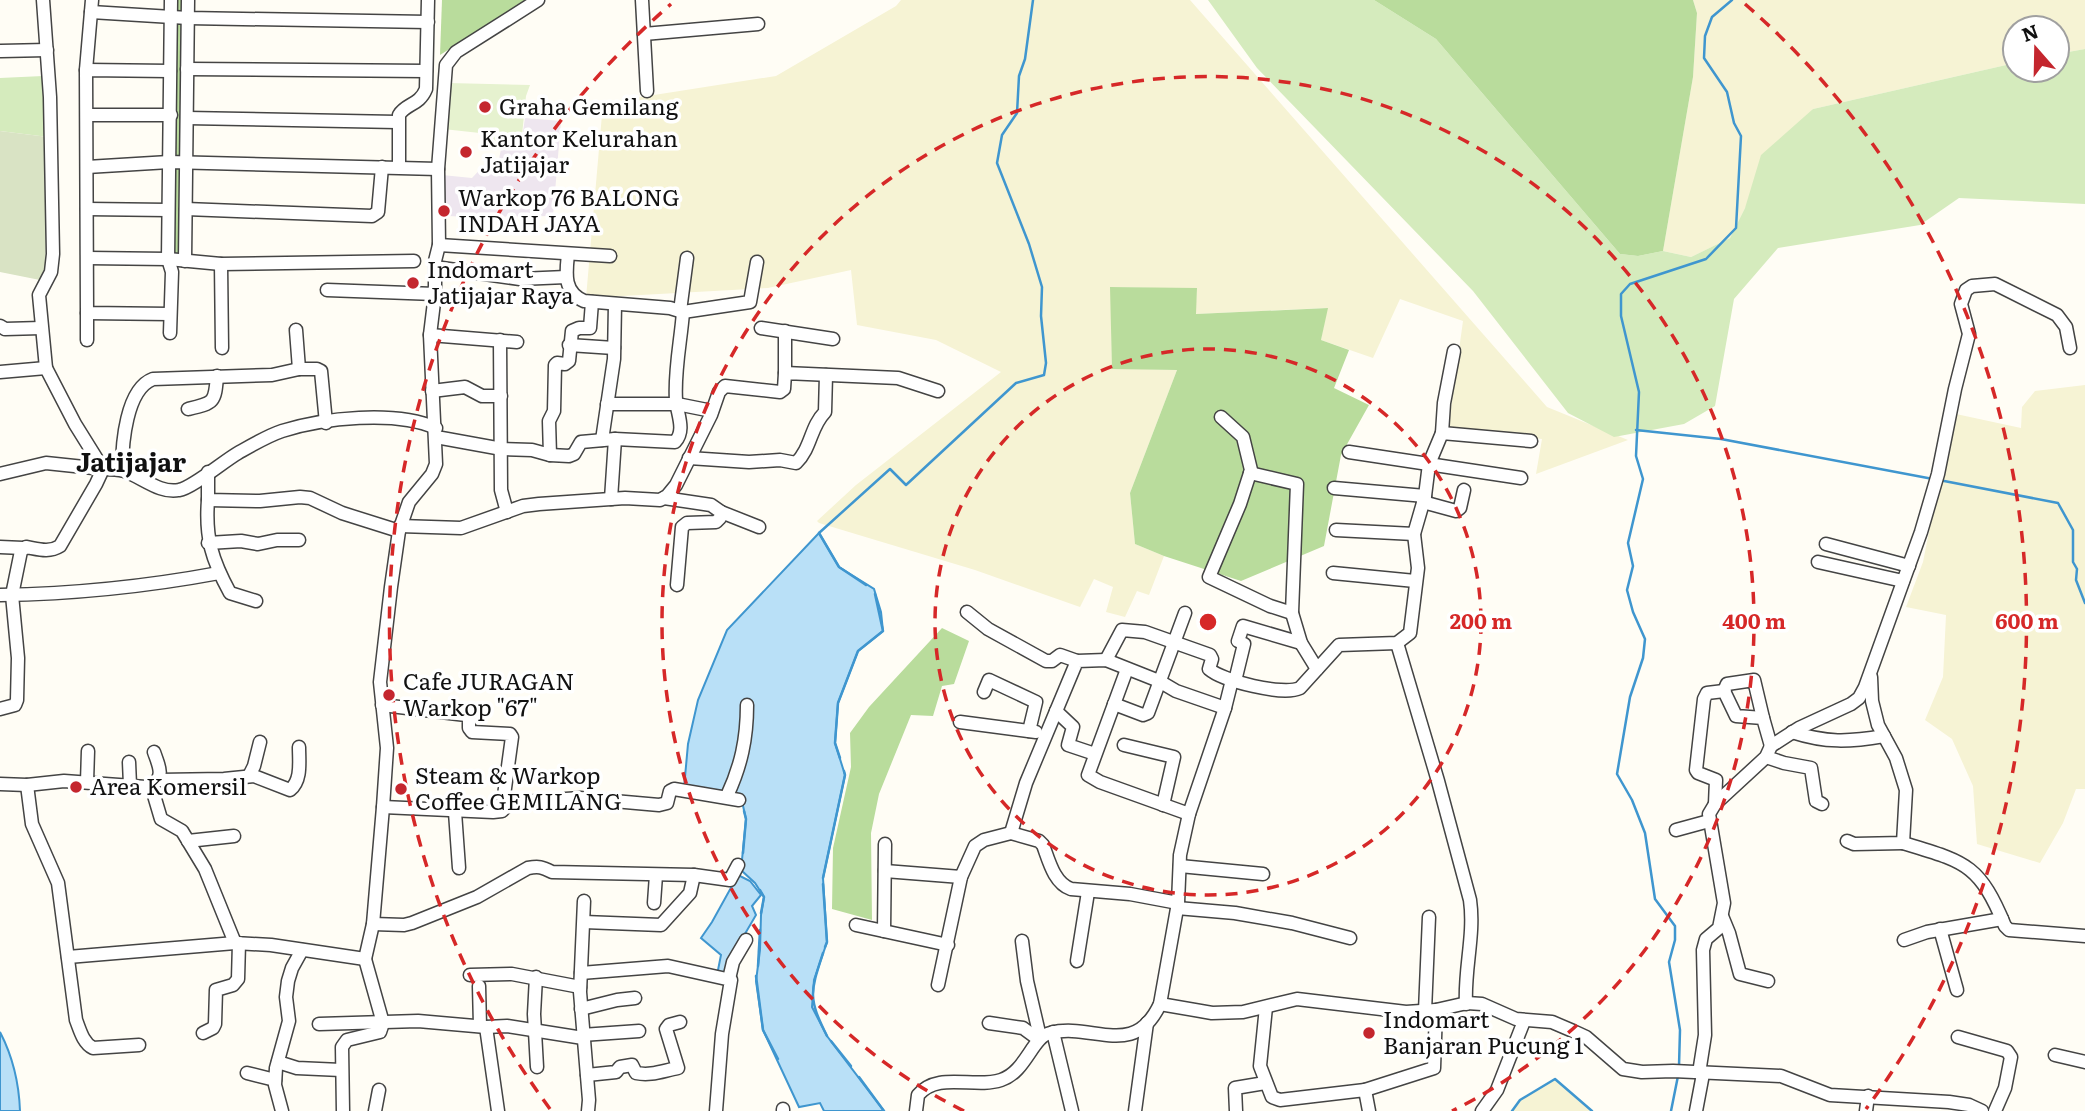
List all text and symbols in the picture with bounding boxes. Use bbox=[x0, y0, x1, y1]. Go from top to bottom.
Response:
north arrow bbox=[2001, 14, 2071, 84]
text: N bbox=[2018, 16, 2042, 48]
place label: Graha Gemilang bbox=[499, 88, 679, 122]
marker: Graha Gemilang bbox=[477, 99, 493, 115]
place label: Kantor Kelurahan Jatijajar bbox=[480, 120, 678, 180]
marker: Kantor Kelurahan Jatijajar bbox=[458, 144, 474, 160]
place label: Warkop 76 BALONG INDAH JAYA bbox=[458, 179, 680, 239]
marker: Warkop 76 BALONG INDAH JAYA bbox=[436, 203, 452, 219]
place label: Indomart Jatijajar Raya bbox=[427, 251, 574, 311]
marker: Indomart Jatijajar Raya bbox=[405, 275, 421, 291]
district label: Jatijajar bbox=[76, 441, 186, 480]
text: 200 m bbox=[1450, 604, 1512, 635]
text: 400 m bbox=[1722, 604, 1786, 635]
text: 600 m bbox=[1995, 604, 2059, 635]
centre of rings bbox=[1196, 610, 1220, 634]
place label: Cafe JURAGAN Warkop "67" bbox=[403, 663, 574, 723]
marker: Cafe JURAGAN Warkop "67" bbox=[381, 687, 397, 703]
place label: Steam & Warkop Coffee GEMILANG bbox=[415, 757, 622, 817]
place label: Area Komersil bbox=[90, 768, 247, 802]
marker: Area Komersil bbox=[68, 779, 84, 795]
marker: Steam & Warkop Coffee GEMILANG bbox=[393, 781, 409, 797]
place label: Indomart Banjaran Pucung 1 bbox=[1383, 1001, 1584, 1061]
marker: Indomart Banjaran Pucung 1 bbox=[1361, 1025, 1377, 1041]

